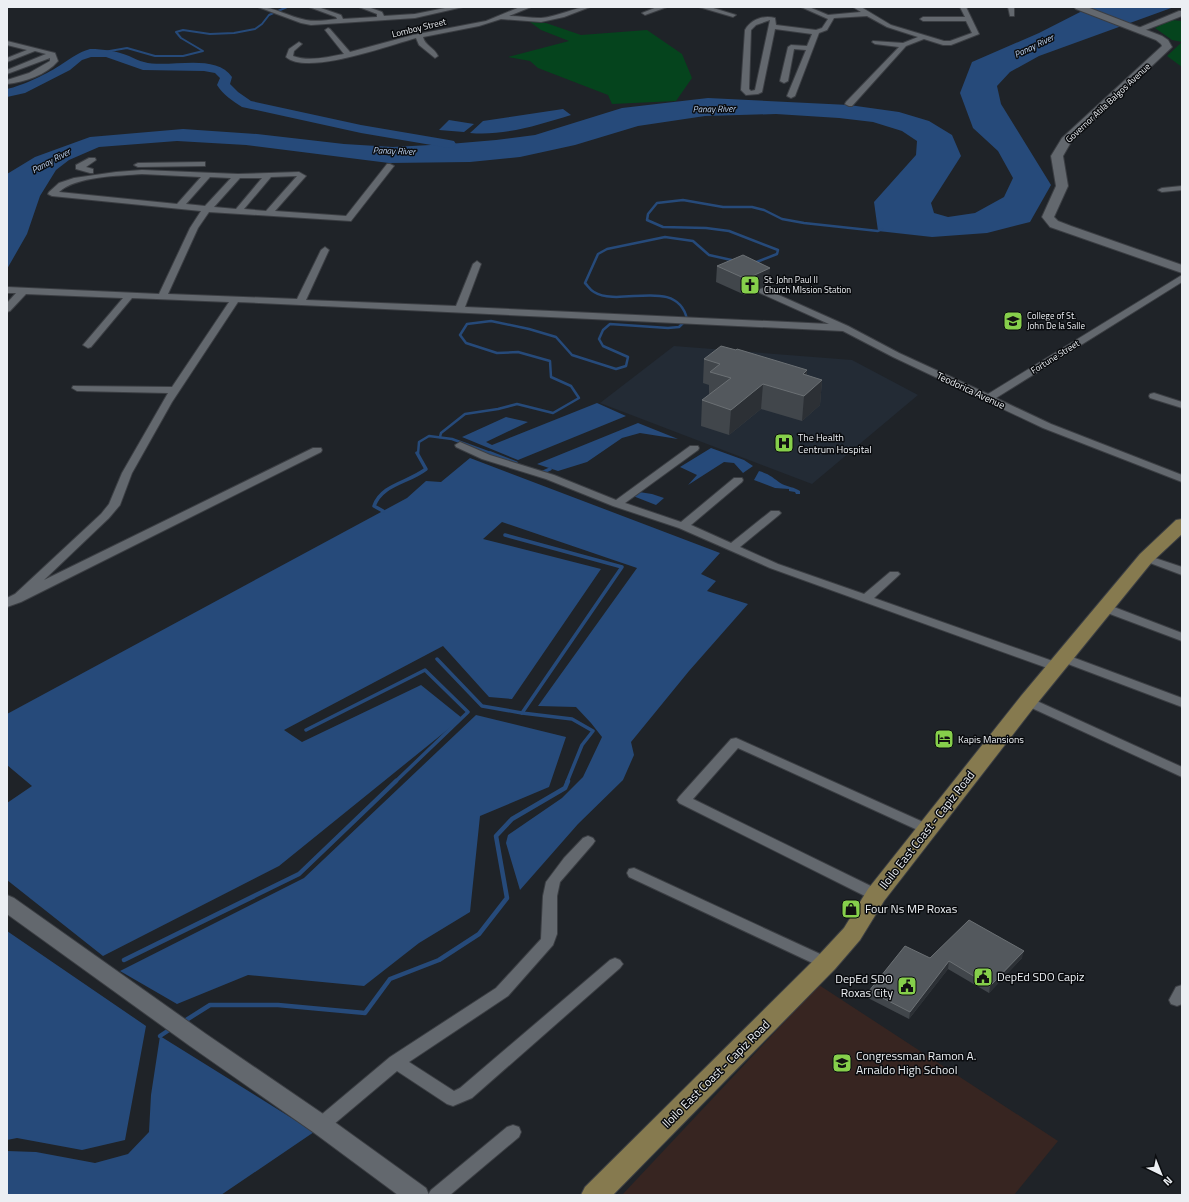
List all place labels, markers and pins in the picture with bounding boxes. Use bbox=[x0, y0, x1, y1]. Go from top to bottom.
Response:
place label: St. John Paul II Church MIssion Station bbox=[764, 273, 851, 296]
church icon: St. John Paul II Church MIssion Station bbox=[739, 274, 761, 296]
place label: College of St. John De la Salle bbox=[1027, 309, 1085, 332]
school or university icon: College of St. John De la Salle bbox=[1002, 310, 1024, 332]
place label: The Health Centrum Hospital bbox=[798, 430, 872, 457]
hospital icon: The Health Centrum Hospital bbox=[773, 432, 795, 454]
hotel icon: Kapis Mansions bbox=[933, 728, 955, 750]
place label: Kapis Mansions bbox=[958, 732, 1024, 747]
shop icon: Four Ns MP Roxas bbox=[840, 898, 862, 920]
place label: Four Ns MP Roxas bbox=[865, 899, 958, 918]
public building icon: DepEd SDO Capiz bbox=[972, 966, 994, 988]
place label: DepEd SDO Capiz bbox=[997, 967, 1084, 986]
place label: DepEd SDO Roxas City bbox=[835, 969, 893, 1002]
public building icon: DepEd SDO Roxas City bbox=[896, 975, 918, 997]
place label: Congressman Ramon A. Arnaldo High School bbox=[856, 1046, 976, 1079]
school or university icon: Congressman Ramon A. Arnaldo High School bbox=[831, 1052, 853, 1074]

